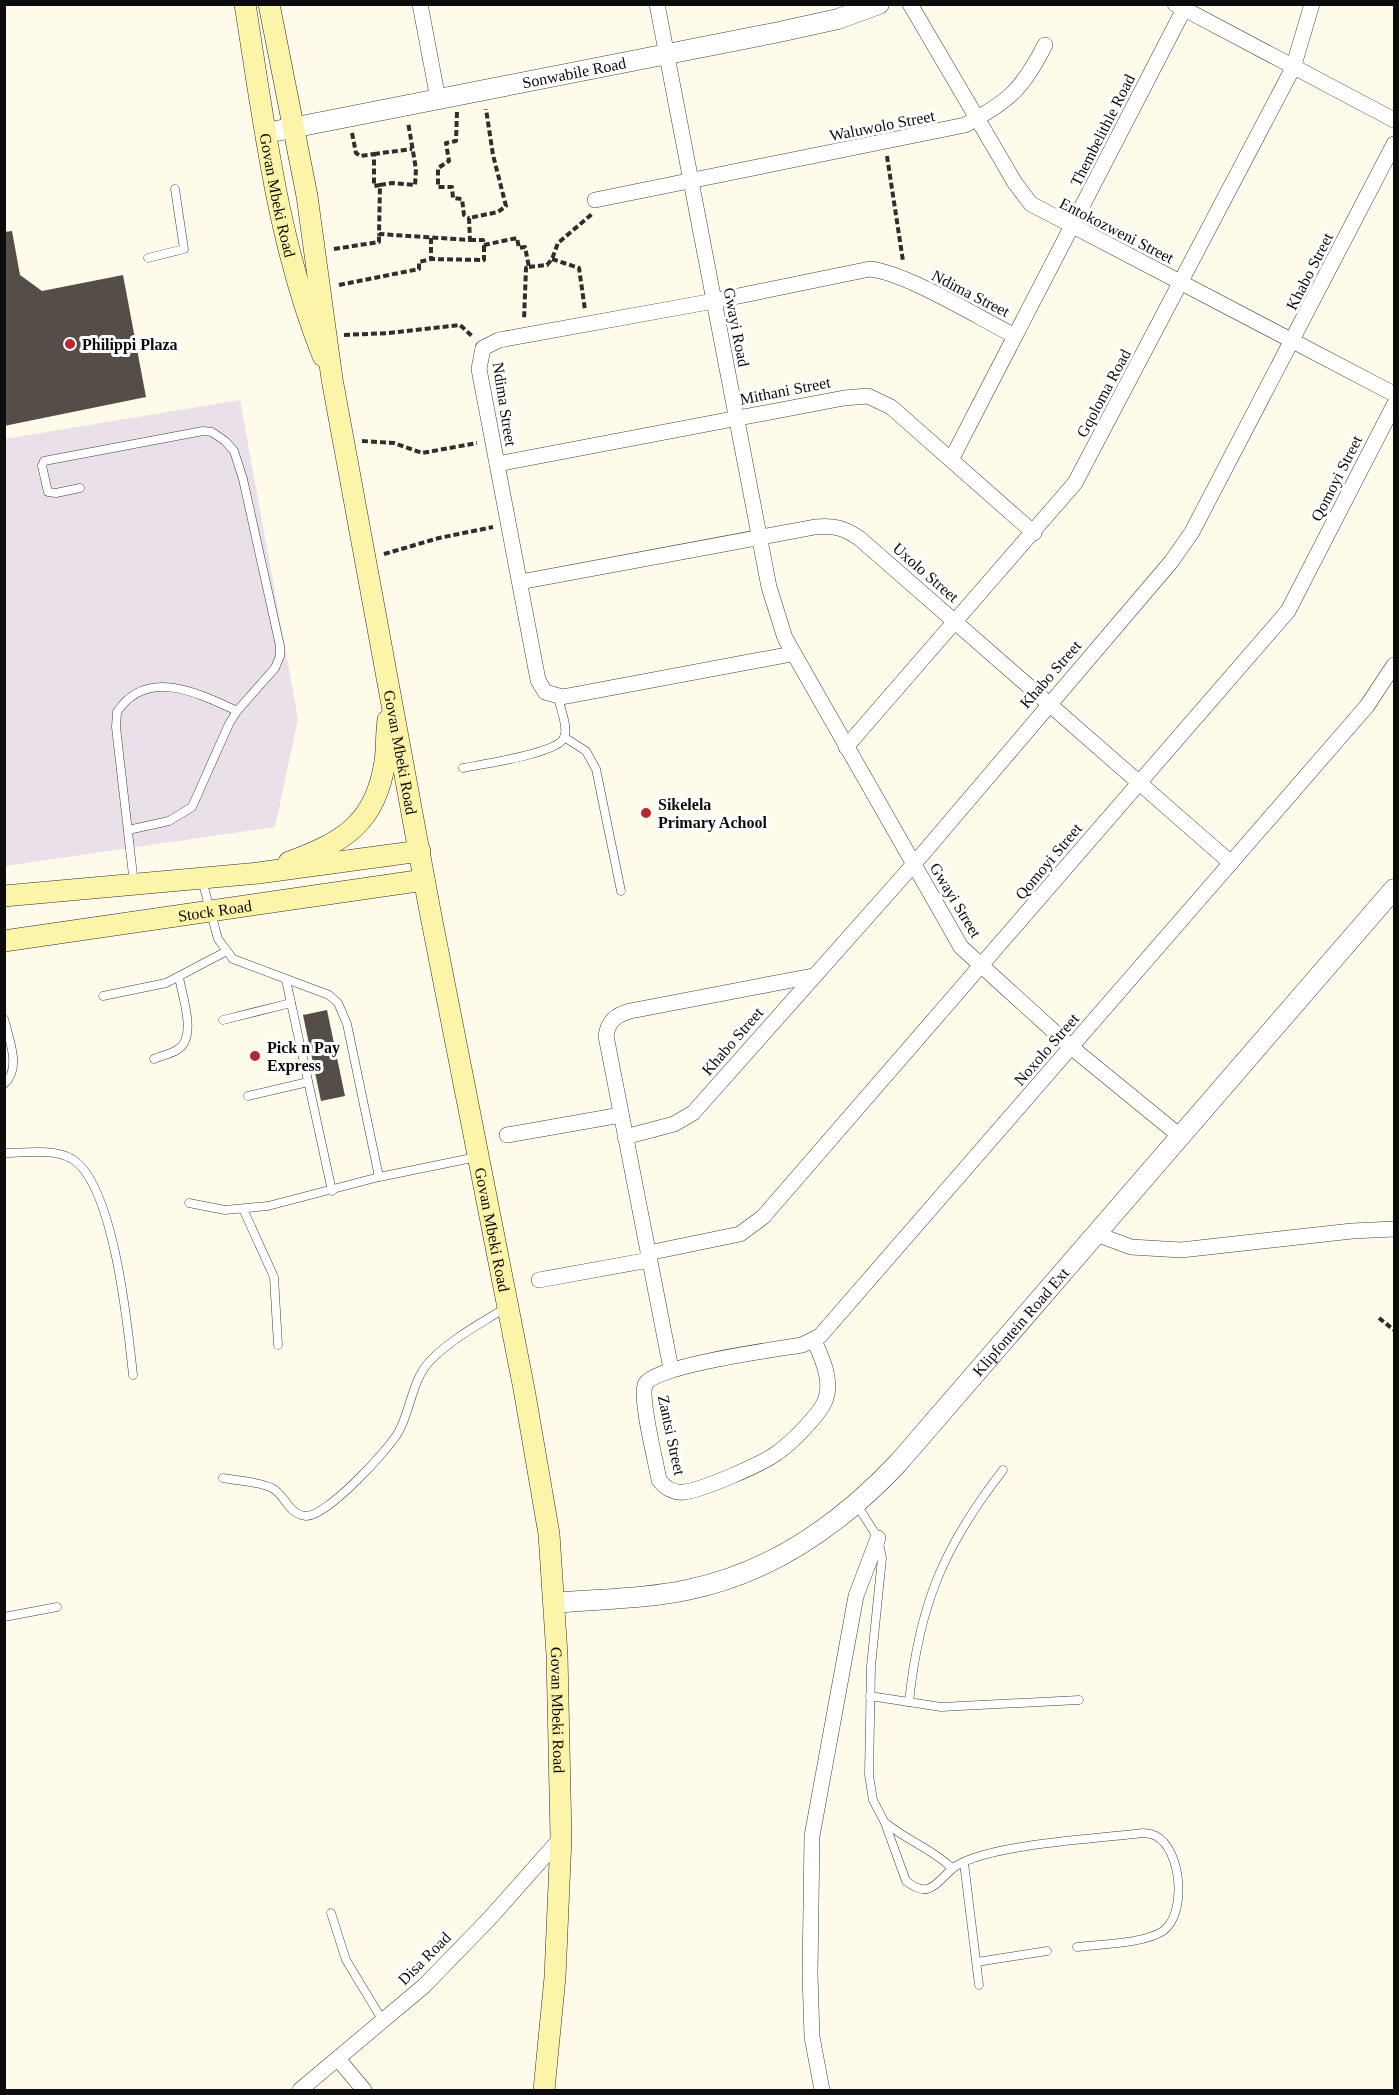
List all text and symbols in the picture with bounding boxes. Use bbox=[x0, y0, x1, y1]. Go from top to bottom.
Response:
street label: Sonwabile Road bbox=[521, 54, 628, 91]
street label: Thembelithle Road bbox=[1067, 72, 1138, 189]
street label: Waluwolo Street bbox=[828, 107, 937, 144]
street label: Govan Mbeki Road bbox=[256, 132, 299, 259]
street label: Entokozweni Street bbox=[1057, 194, 1177, 267]
street label: Khabo Street bbox=[1283, 229, 1336, 313]
street label: Ndima Street bbox=[929, 267, 1013, 321]
street label: Gwayi Road bbox=[720, 286, 753, 368]
place label: Philippi Plaza bbox=[82, 336, 178, 354]
marker: Philippi Plaza bbox=[63, 337, 77, 351]
street label: Gqoloma Road bbox=[1073, 346, 1135, 441]
street label: Ndima Street bbox=[489, 361, 520, 448]
street label: Mithani Street bbox=[738, 373, 832, 408]
street label: Qomoyi Street bbox=[1308, 432, 1366, 524]
street label: Uxolo Street bbox=[889, 539, 962, 606]
street label: Khabo Street bbox=[1016, 637, 1085, 712]
street label: Govan Mbeki Road bbox=[380, 689, 420, 816]
place label: Sikelela Primary Achool bbox=[658, 796, 767, 832]
marker: Sikelela Primary Achool bbox=[639, 806, 653, 820]
street label: Qomoyi Street bbox=[1012, 820, 1086, 903]
street label: Gwayi Street bbox=[926, 860, 985, 942]
street label: Stock Road bbox=[177, 897, 253, 925]
street label: Khabo Street bbox=[698, 1004, 767, 1079]
street label: Noxolo Street bbox=[1011, 1010, 1082, 1089]
place label: Pick n Pay Express bbox=[267, 1039, 340, 1075]
marker: Pick n Pay Express bbox=[248, 1049, 262, 1063]
street label: Govan Mbeki Road bbox=[472, 1166, 513, 1293]
street label: Klipfontein Road Ext bbox=[969, 1264, 1073, 1380]
street label: Zantsi Street bbox=[655, 1394, 688, 1477]
street label: Govan Mbeki Road bbox=[547, 1646, 568, 1773]
street label: Disa Road bbox=[395, 1929, 454, 1988]

